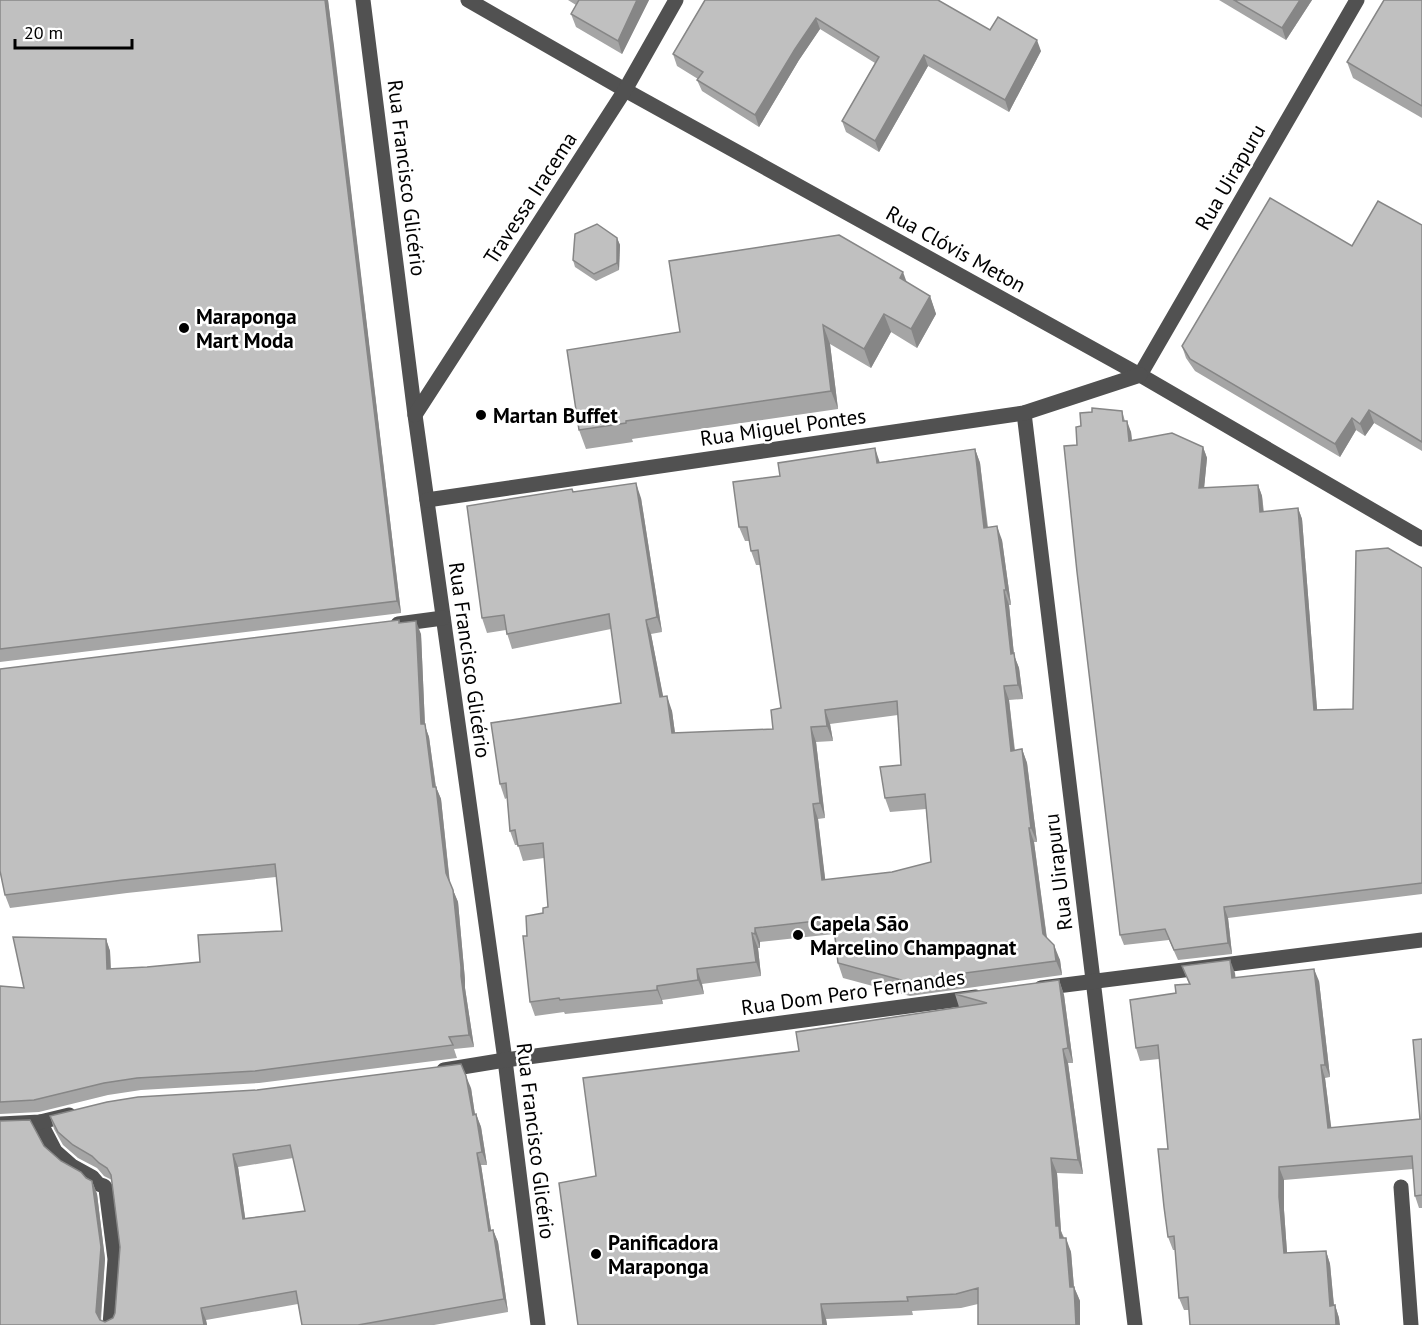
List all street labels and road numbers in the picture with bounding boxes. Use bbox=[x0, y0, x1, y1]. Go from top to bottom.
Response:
street label: Rua Francisco Glicério bbox=[382, 78, 432, 278]
street label: Rua Uirapuru bbox=[1189, 119, 1271, 235]
street label: Travessa Iracema bbox=[477, 127, 583, 269]
street label: Rua Clóvis Meton bbox=[881, 199, 1031, 299]
street label: Rua Miguel Pontes bbox=[698, 402, 868, 452]
street label: Rua Francisco Glicério bbox=[443, 560, 497, 760]
street label: Rua Uirapuru bbox=[1037, 812, 1079, 932]
street label: Rua Dom Pero Fernandes bbox=[739, 963, 967, 1021]
street label: Rua Francisco Glicério bbox=[511, 1041, 561, 1241]

